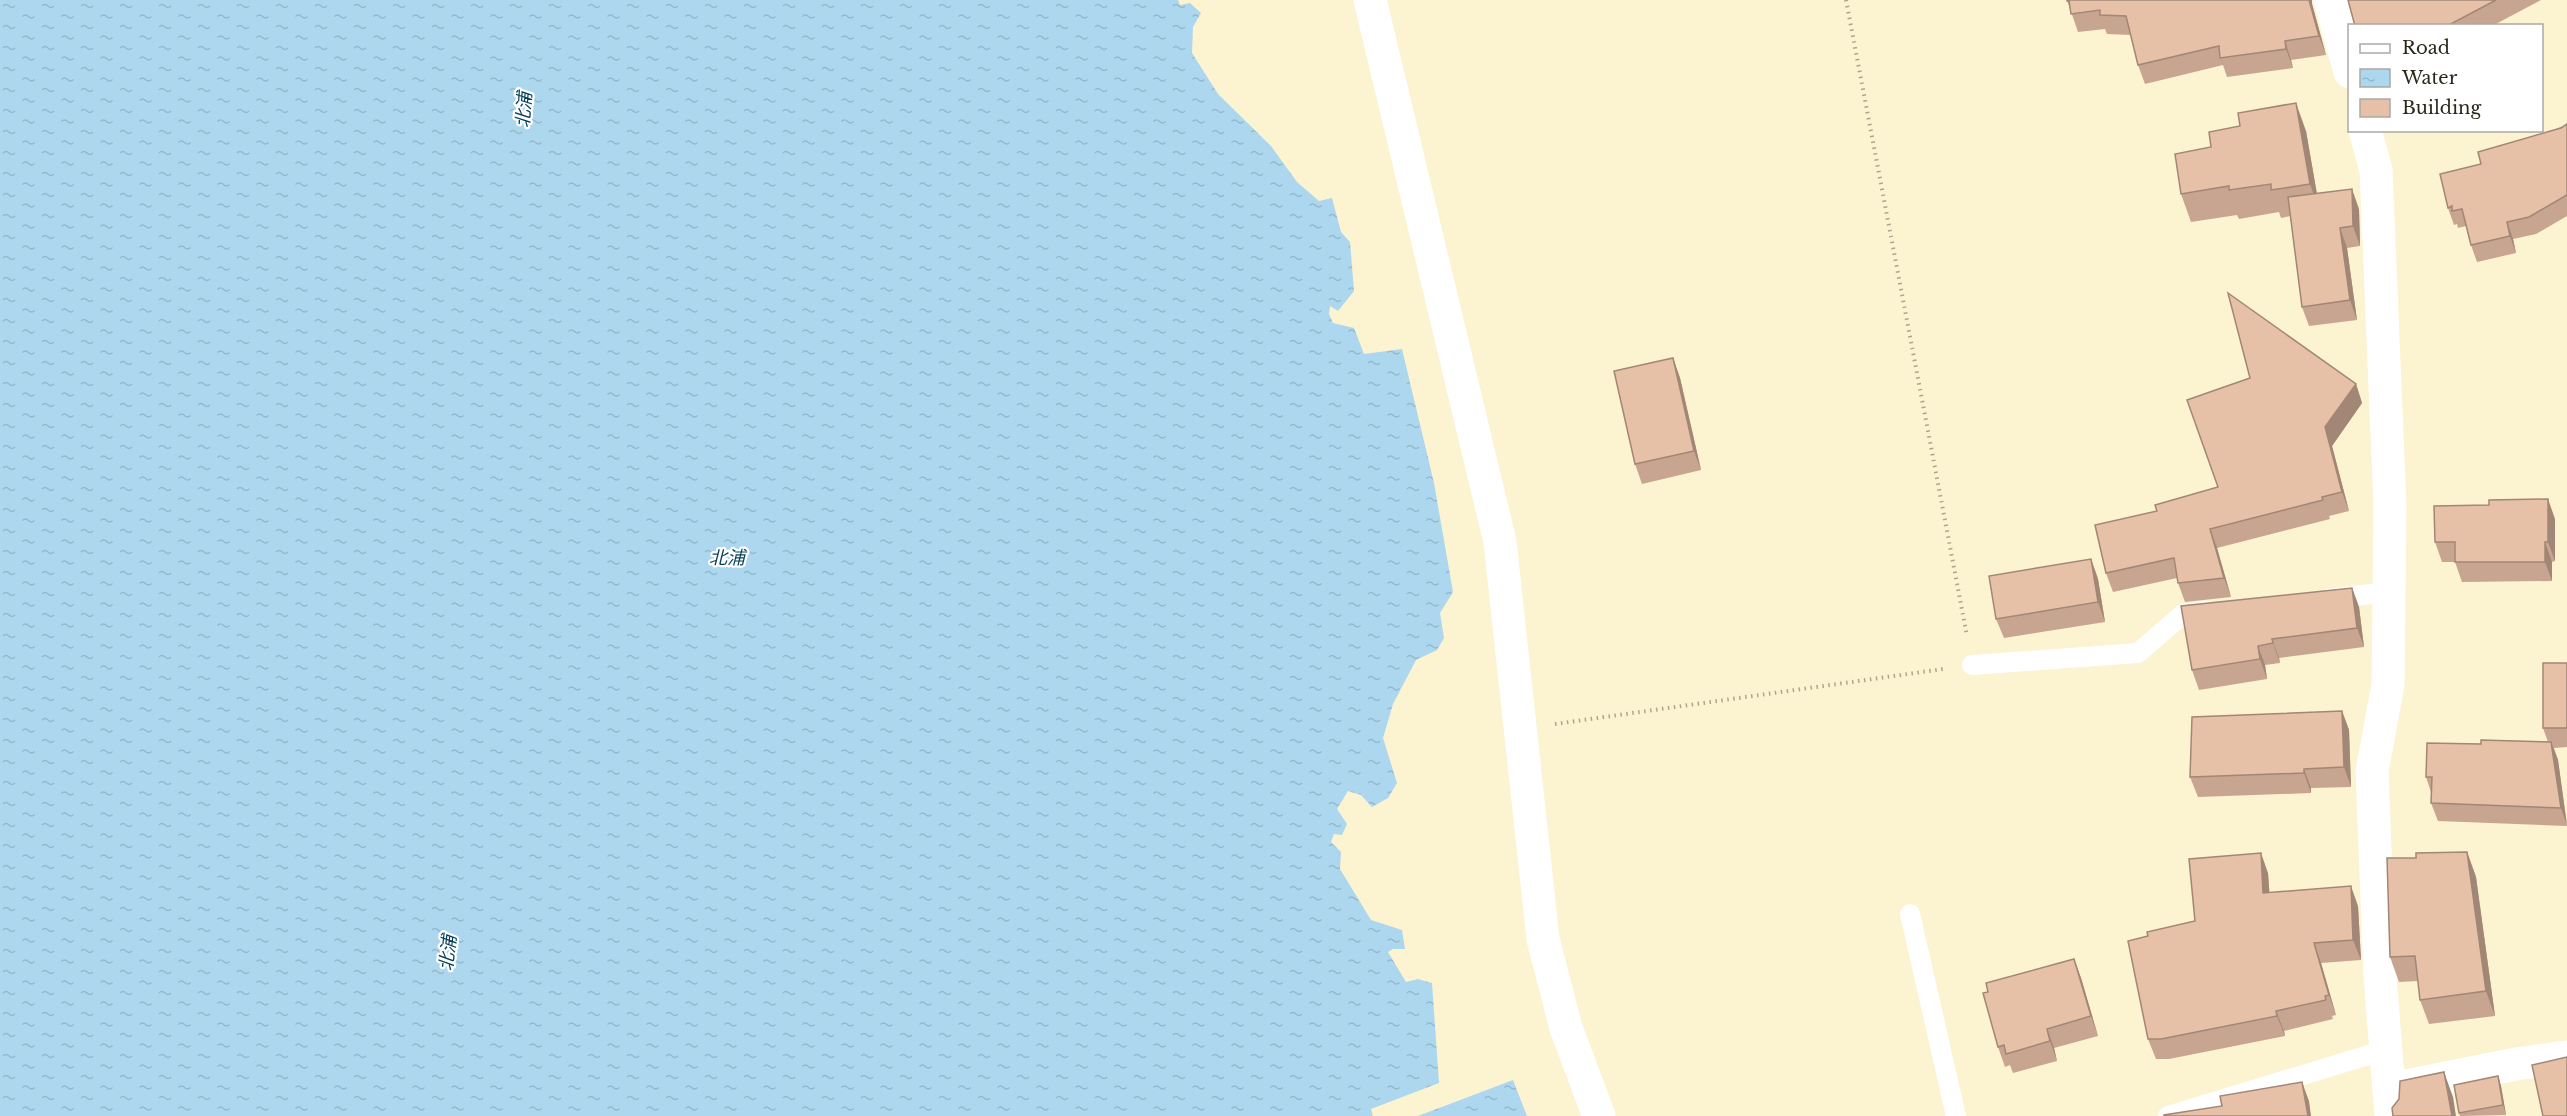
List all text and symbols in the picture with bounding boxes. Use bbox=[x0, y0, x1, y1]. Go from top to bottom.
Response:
legend bbox=[2348, 24, 2543, 132]
text: Road bbox=[2402, 37, 2450, 59]
text: Water bbox=[2401, 67, 2458, 89]
water label: 北浦 bbox=[512, 88, 536, 129]
text: Building bbox=[2402, 97, 2481, 119]
water label: 北浦 bbox=[709, 547, 748, 569]
water label: 北浦 bbox=[435, 931, 461, 972]

